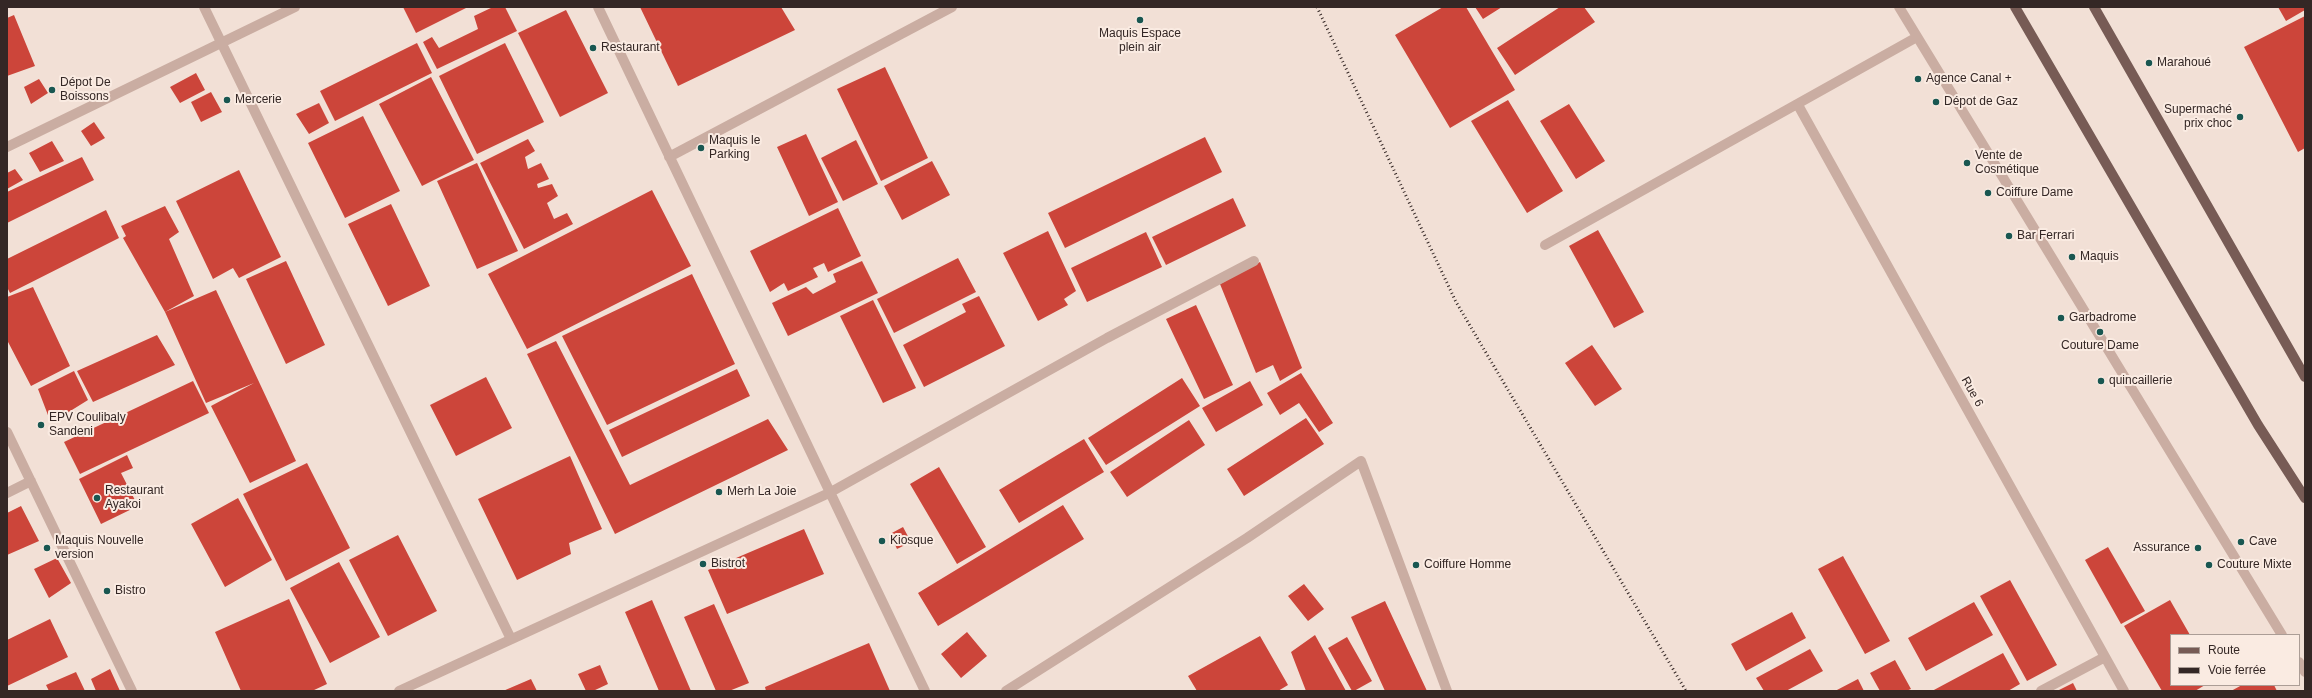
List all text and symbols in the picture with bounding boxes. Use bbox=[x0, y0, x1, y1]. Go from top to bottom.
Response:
marker: Maquis Espace plein air bbox=[1135, 15, 1145, 25]
place label: Maquis Espace plein air bbox=[1099, 27, 1181, 55]
place label: Restaurant bbox=[601, 41, 660, 55]
marker: Restaurant bbox=[588, 43, 598, 53]
place label: Marahoué bbox=[2157, 56, 2211, 70]
marker: Marahoué bbox=[2144, 58, 2154, 68]
place label: Agence Canal + bbox=[1926, 72, 2012, 86]
marker: Agence Canal + bbox=[1913, 74, 1923, 84]
place label: Dépot De Boissons bbox=[60, 76, 111, 104]
marker: Dépot De Boissons bbox=[47, 85, 57, 95]
place label: Mercerie bbox=[235, 93, 282, 107]
marker: Mercerie bbox=[222, 95, 232, 105]
place label: Dépot de Gaz bbox=[1944, 95, 2018, 109]
marker: Dépot de Gaz bbox=[1931, 97, 1941, 107]
place label: Supermaché prix choc bbox=[2164, 103, 2232, 131]
marker: Supermaché prix choc bbox=[2235, 112, 2245, 122]
place label: Maquis le Parking bbox=[709, 134, 760, 162]
marker: Maquis le Parking bbox=[696, 143, 706, 153]
place label: Vente de Cosmétique bbox=[1975, 149, 2039, 177]
marker: Vente de Cosmétique bbox=[1962, 158, 1972, 168]
place label: Coiffure Dame bbox=[1996, 186, 2073, 200]
marker: Coiffure Dame bbox=[1983, 188, 1993, 198]
place label: Bar Ferrari bbox=[2017, 229, 2074, 243]
marker: Bar Ferrari bbox=[2004, 231, 2014, 241]
place label: Maquis bbox=[2080, 250, 2119, 264]
marker: Maquis bbox=[2067, 252, 2077, 262]
place label: Garbadrome bbox=[2069, 311, 2136, 325]
marker: Garbadrome bbox=[2056, 313, 2066, 323]
marker: Couture Dame bbox=[2095, 327, 2105, 337]
place label: Couture Dame bbox=[2061, 339, 2139, 353]
place label: quincaillerie bbox=[2109, 374, 2172, 388]
street label: Rue 6 bbox=[1958, 375, 1986, 409]
marker: quincaillerie bbox=[2096, 376, 2106, 386]
place label: EPV Coulibaly Sandeni bbox=[49, 411, 126, 439]
marker: EPV Coulibaly Sandeni bbox=[36, 420, 46, 430]
place label: Restaurant Ayakoi bbox=[105, 484, 164, 512]
place label: Merh La Joie bbox=[727, 485, 796, 499]
marker: Merh La Joie bbox=[714, 487, 724, 497]
marker: Restaurant Ayakoi bbox=[92, 493, 102, 503]
place label: Maquis Nouvelle version bbox=[55, 534, 144, 562]
place label: Kiosque bbox=[890, 534, 933, 548]
place label: Cave bbox=[2249, 535, 2277, 549]
marker: Kiosque bbox=[877, 536, 887, 546]
marker: Cave bbox=[2236, 537, 2246, 547]
place label: Assurance bbox=[2133, 541, 2190, 555]
marker: Maquis Nouvelle version bbox=[42, 543, 52, 553]
marker: Assurance bbox=[2193, 543, 2203, 553]
place label: Bistrot bbox=[711, 557, 745, 571]
place label: Coiffure Homme bbox=[1424, 558, 1511, 572]
place label: Couture Mixte bbox=[2217, 558, 2292, 572]
marker: Bistrot bbox=[698, 559, 708, 569]
marker: Coiffure Homme bbox=[1411, 560, 1421, 570]
marker: Couture Mixte bbox=[2204, 560, 2214, 570]
place label: Bistro bbox=[115, 584, 146, 598]
marker: Bistro bbox=[102, 586, 112, 596]
legend bbox=[2170, 634, 2300, 686]
text: Route bbox=[2208, 643, 2240, 657]
text: Voie ferrée bbox=[2208, 663, 2266, 677]

